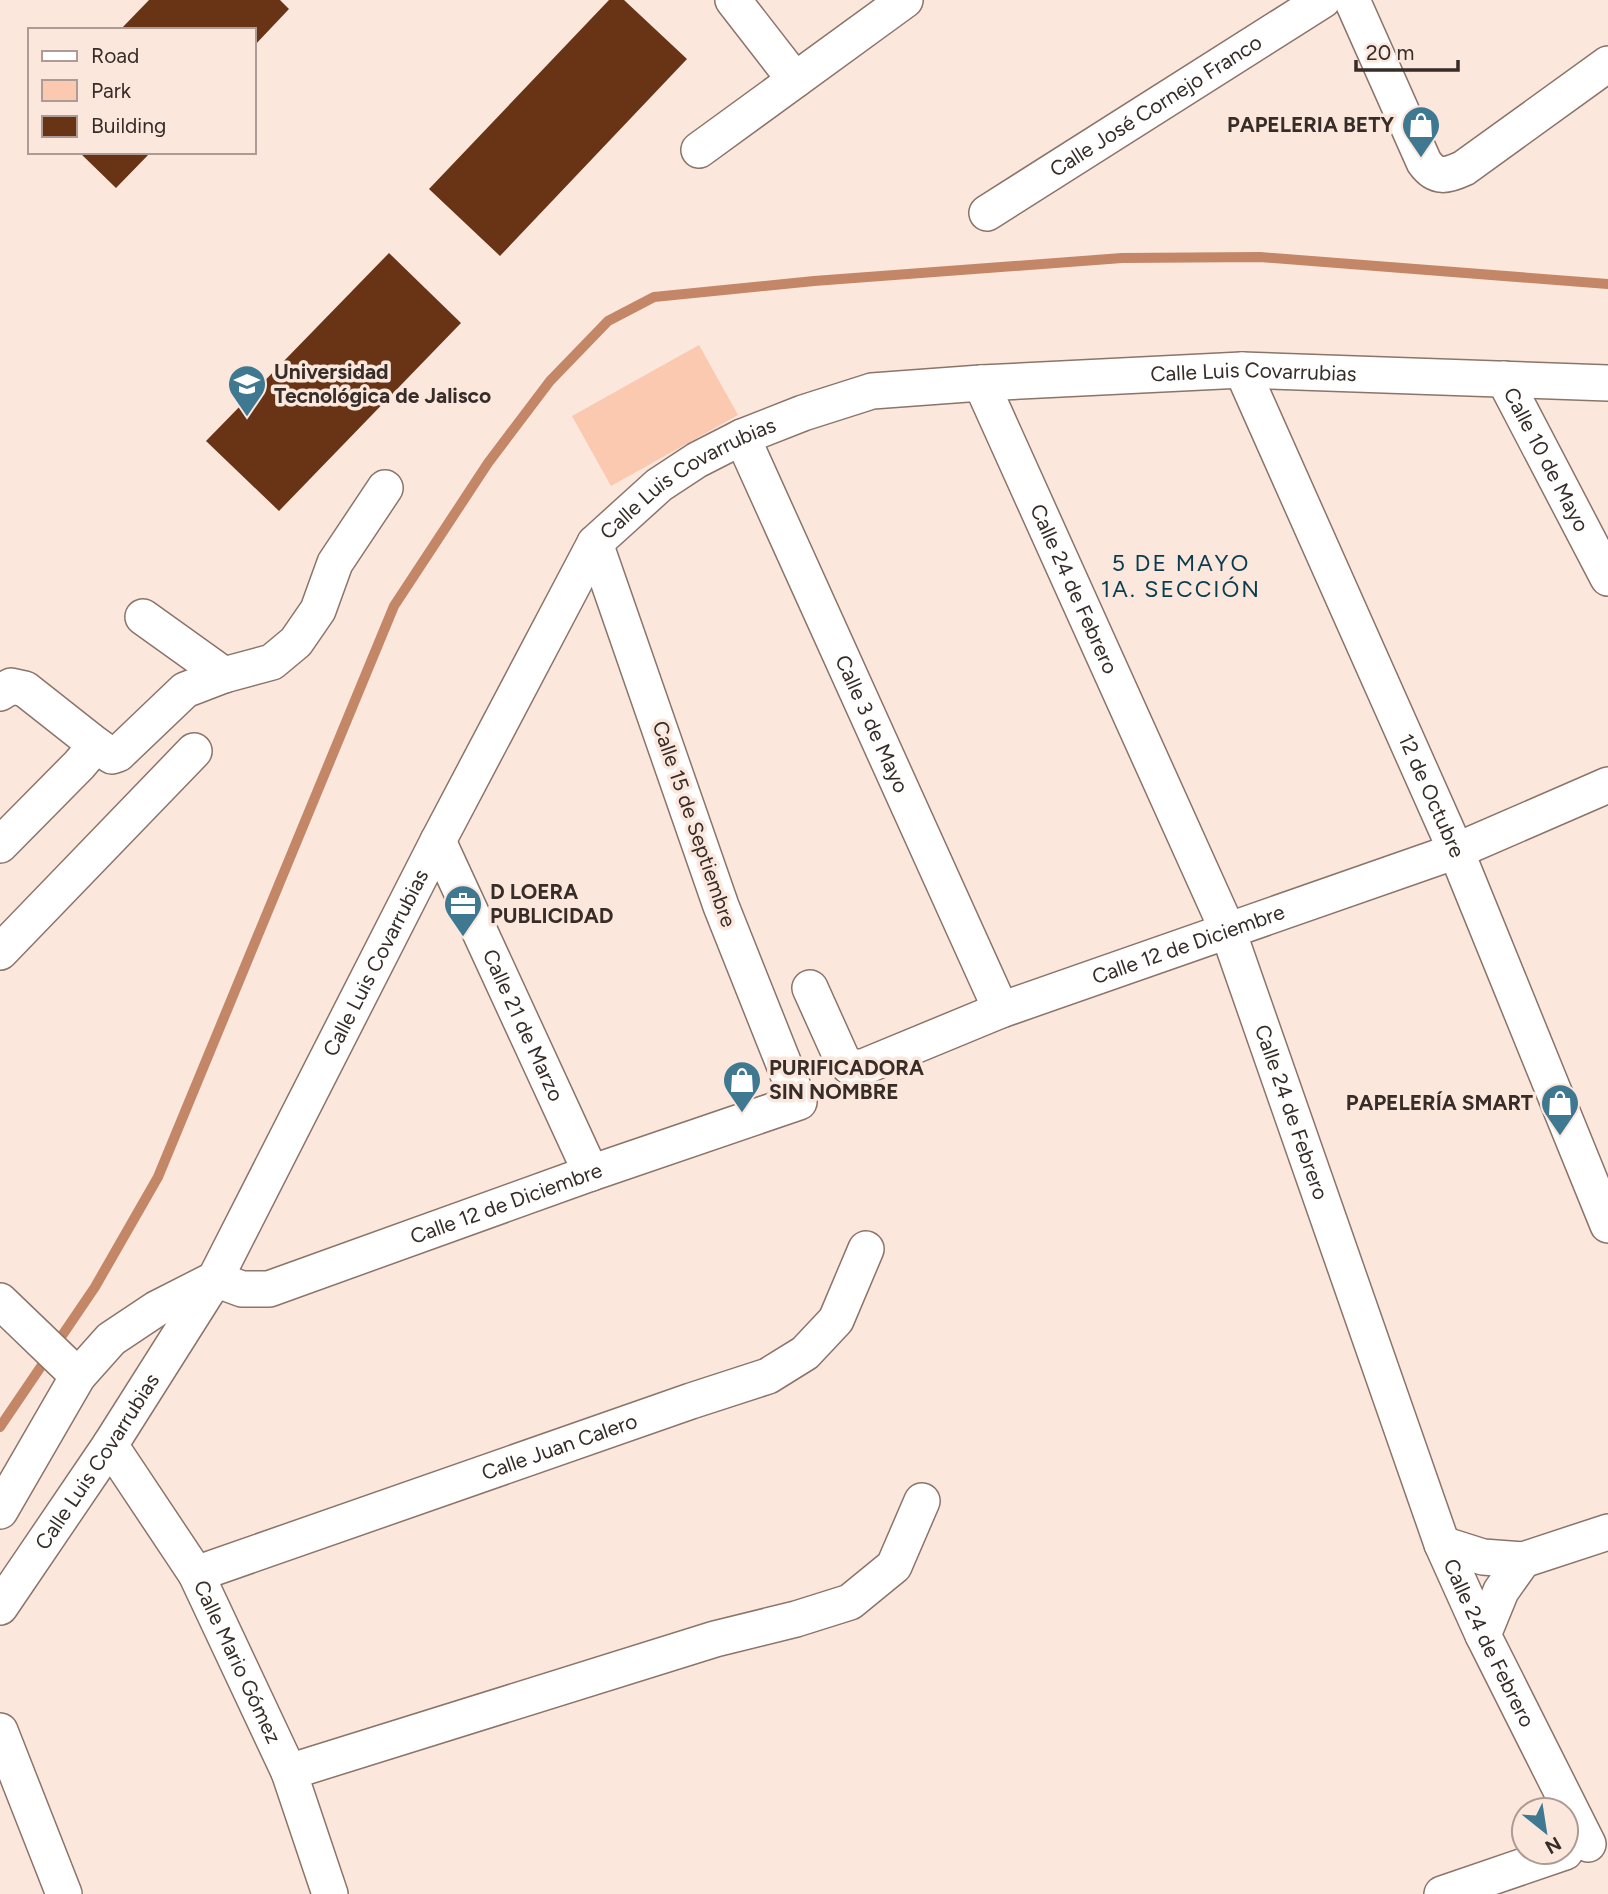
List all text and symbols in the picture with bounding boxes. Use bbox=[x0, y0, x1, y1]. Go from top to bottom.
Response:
legend bbox=[28, 28, 256, 154]
scale bar bbox=[1356, 28, 1458, 72]
street label: Calle José Cornejo Franco bbox=[1045, 29, 1266, 182]
text: 20 m bbox=[1366, 40, 1414, 65]
text: Road bbox=[91, 43, 139, 68]
text: Park bbox=[91, 78, 132, 103]
shop icon: PAPELERIA BETY bbox=[1400, 104, 1442, 159]
place label: PAPELERIA BETY bbox=[1227, 112, 1394, 137]
text: Building bbox=[91, 113, 166, 138]
street label: Calle Luis Covarrubias bbox=[1150, 357, 1357, 387]
place label: Universidad Tecnológica de Jalisco bbox=[274, 359, 491, 408]
school or university icon: Universidad Tecnológica de Jalisco bbox=[226, 363, 268, 418]
street label: Calle 10 de Mayo bbox=[1499, 383, 1595, 536]
street label: Calle Luis Covarrubias bbox=[595, 412, 779, 544]
street label: Calle 24 de Febrero bbox=[1025, 500, 1123, 678]
district label: 5 DE MAYO 1A. SECCIÓN bbox=[1101, 549, 1261, 603]
street label: Calle 3 de Mayo bbox=[830, 651, 914, 797]
street label: Calle 15 de Septiembre bbox=[647, 717, 742, 930]
street label: 12 de Octubre bbox=[1393, 730, 1470, 861]
street label: Calle Luis Covarrubias bbox=[318, 865, 433, 1060]
place label: D LOERA PUBLICIDAD bbox=[490, 879, 613, 928]
office icon: D LOERA PUBLICIDAD bbox=[442, 883, 484, 938]
street label: Calle 12 de Diciembre bbox=[1089, 899, 1288, 989]
street label: Calle 21 de Marzo bbox=[478, 945, 569, 1105]
street label: Calle 24 de Febrero bbox=[1250, 1021, 1334, 1203]
place label: PURIFICADORA SIN NOMBRE bbox=[769, 1055, 924, 1104]
shop icon: PURIFICADORA SIN NOMBRE bbox=[721, 1059, 763, 1114]
shop icon: PAPELERÍA SMART bbox=[1539, 1082, 1581, 1137]
place label: PAPELERÍA SMART bbox=[1346, 1090, 1533, 1115]
street label: Calle 12 de Diciembre bbox=[407, 1157, 605, 1249]
street label: Calle Luis Covarrubias bbox=[30, 1368, 164, 1554]
street label: Calle Juan Calero bbox=[478, 1408, 640, 1485]
street label: Calle 24 de Febrero bbox=[1438, 1555, 1540, 1731]
street label: Calle Mario Gómez bbox=[189, 1576, 287, 1747]
north arrow bbox=[1510, 1796, 1580, 1866]
text: N bbox=[1541, 1832, 1565, 1859]

